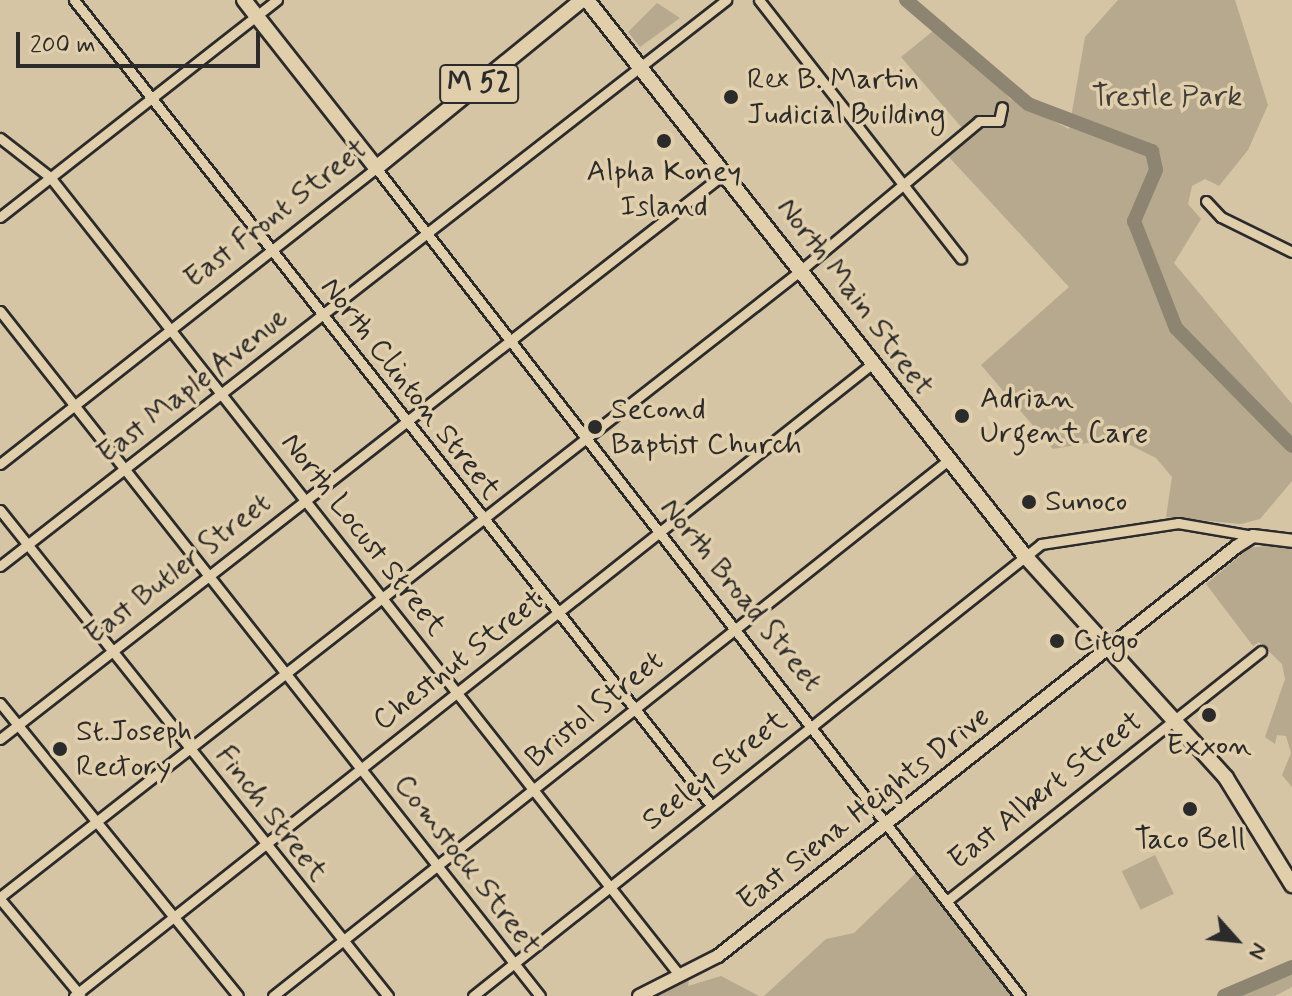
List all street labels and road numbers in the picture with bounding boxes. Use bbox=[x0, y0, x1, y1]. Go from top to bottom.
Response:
road number: M 52 bbox=[439, 60, 519, 108]
street label: East Front Street bbox=[178, 132, 374, 296]
street label: North Main Street bbox=[769, 191, 941, 403]
street label: North Clinton Street bbox=[312, 271, 508, 507]
street label: East Maple Avenue bbox=[88, 299, 298, 473]
street label: North Locust Street bbox=[272, 426, 454, 644]
street label: East Butler Street bbox=[76, 483, 280, 655]
street label: North Broad Street bbox=[650, 489, 832, 701]
street label: Chestnut Street bbox=[367, 583, 551, 739]
street label: Bristol Street bbox=[517, 642, 673, 778]
street label: East Siena Heights Drive bbox=[731, 700, 997, 918]
street label: Seeley Street bbox=[635, 703, 795, 839]
street label: East Albert Street bbox=[942, 704, 1150, 878]
street label: Finch Street bbox=[207, 739, 335, 889]
street label: Comstock Street bbox=[386, 768, 548, 962]

